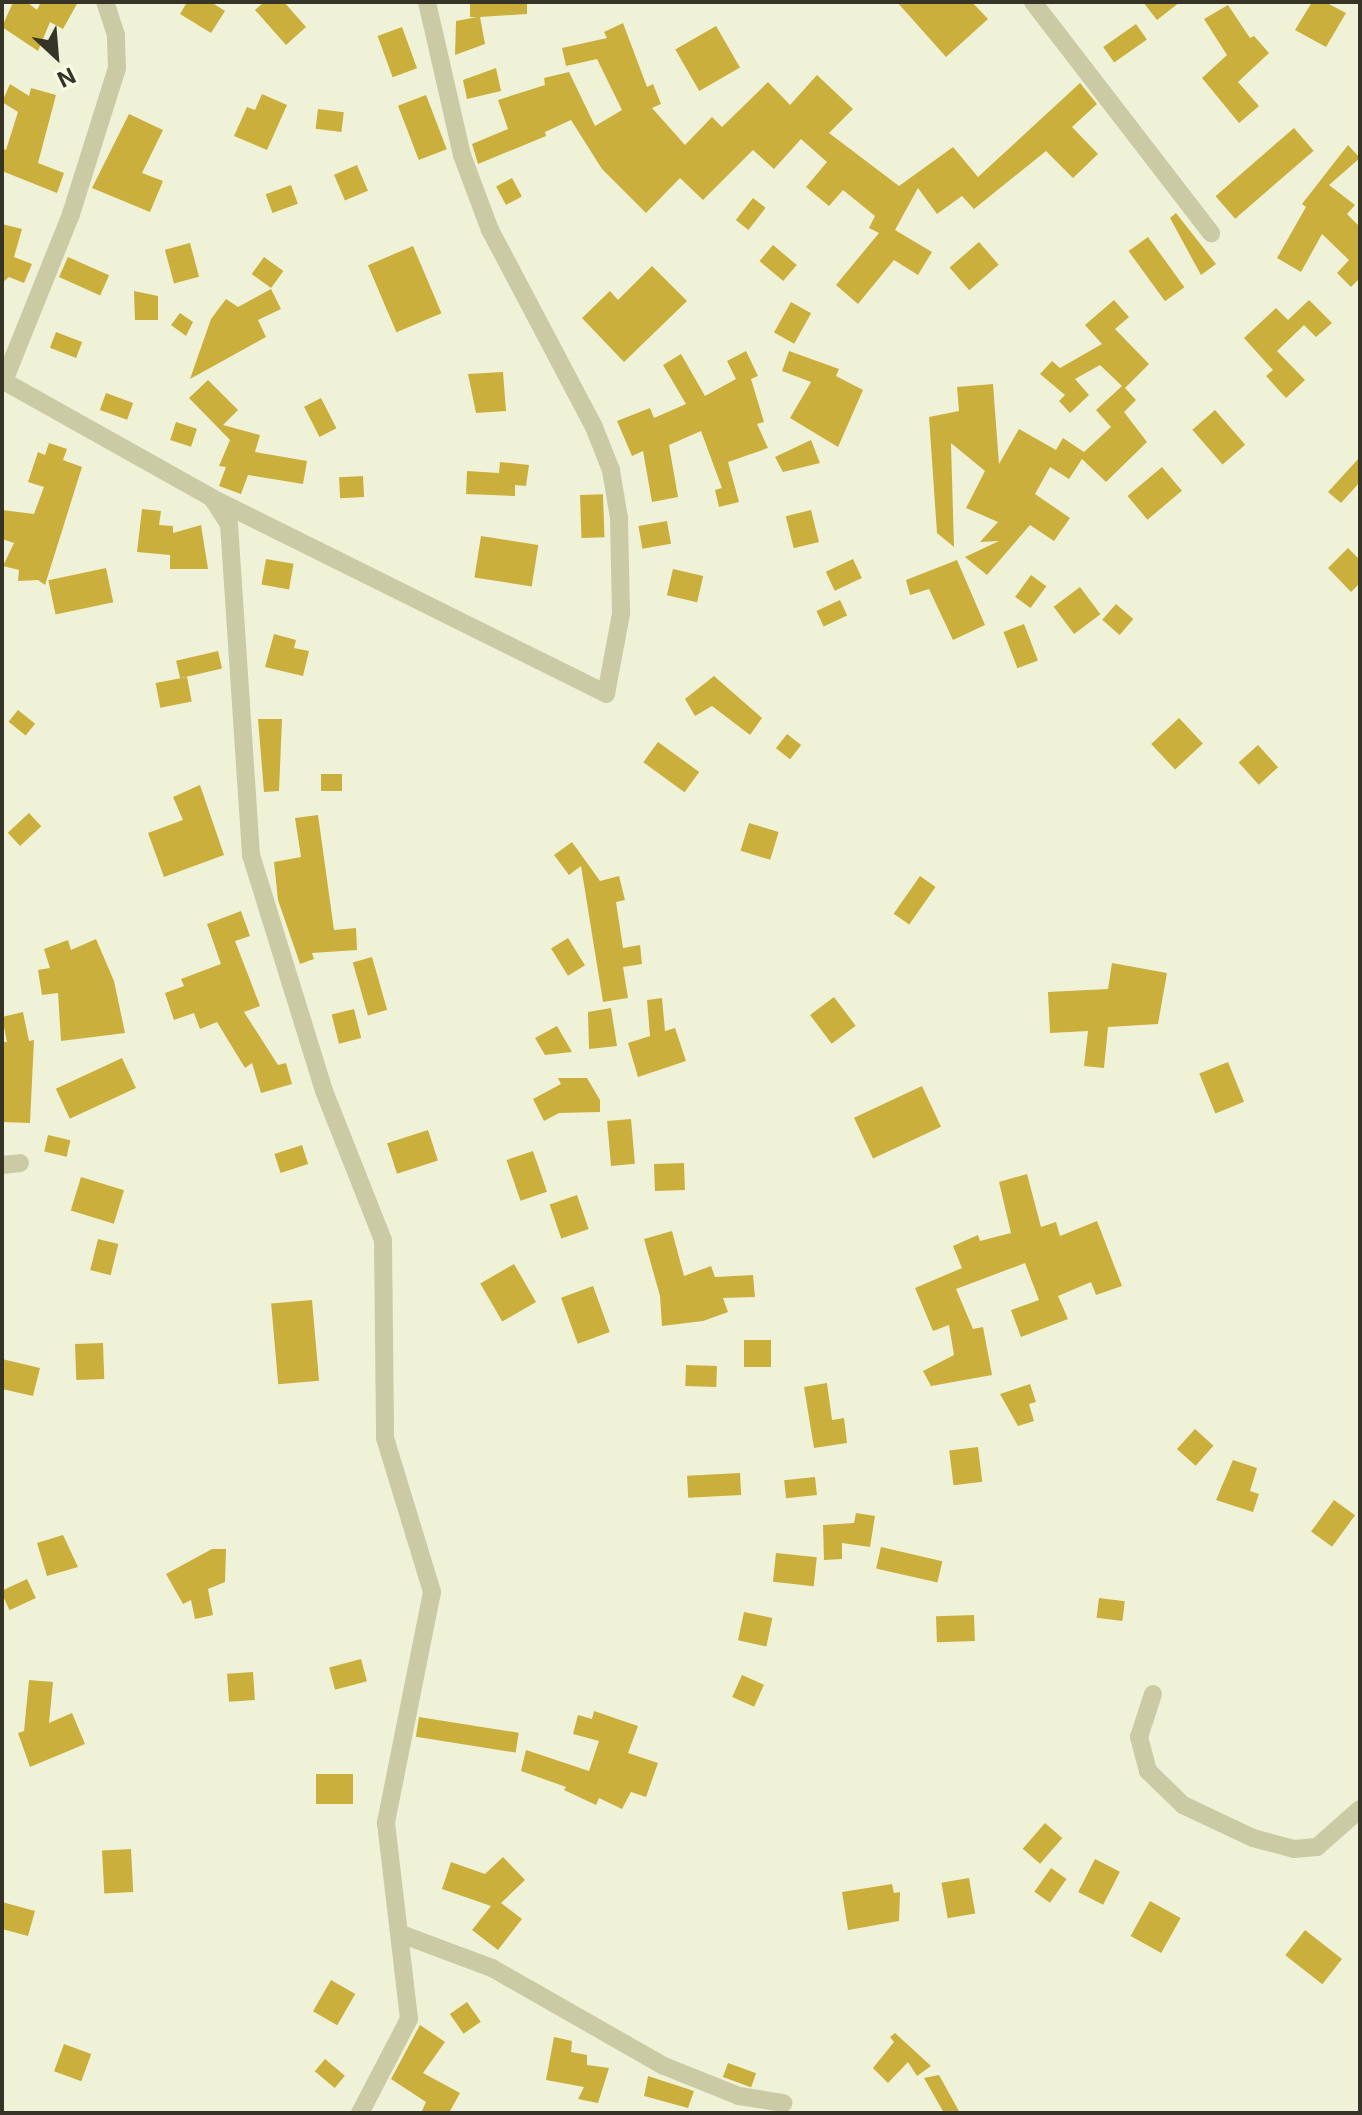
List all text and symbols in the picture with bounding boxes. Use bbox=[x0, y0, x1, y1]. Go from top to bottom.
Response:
north arrow bbox=[16, 16, 96, 96]
text: N bbox=[53, 62, 80, 93]

